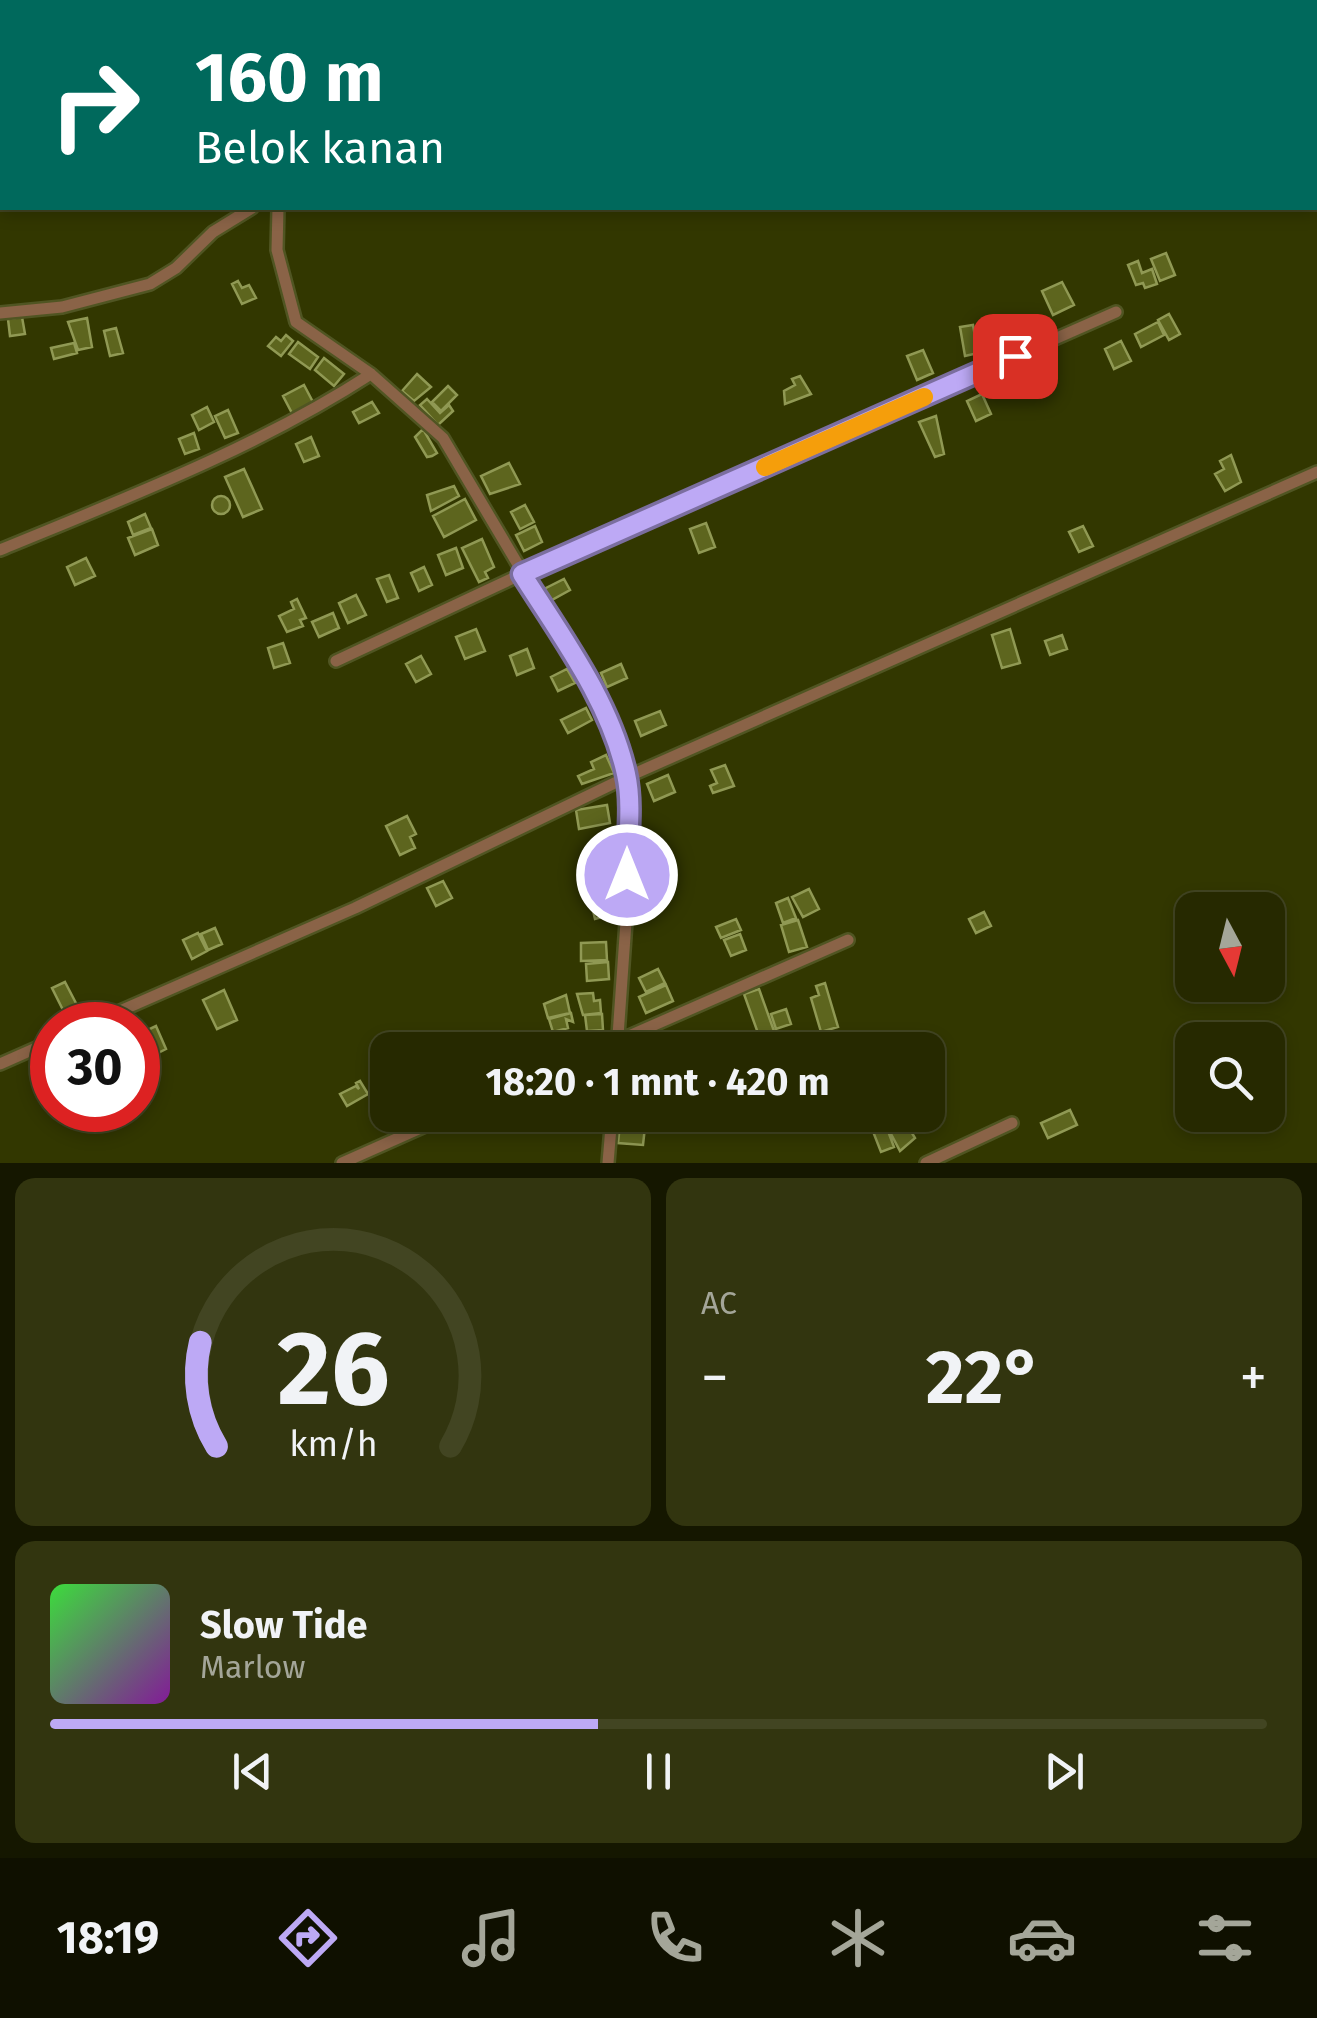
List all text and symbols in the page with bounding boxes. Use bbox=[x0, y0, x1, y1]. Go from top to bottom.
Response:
text: 160 m bbox=[195, 36, 384, 120]
icon: right bbox=[30, 40, 160, 170]
text: Belok kanan bbox=[195, 121, 445, 175]
pin bbox=[973, 314, 1058, 399]
icon: arrive bbox=[988, 329, 1043, 384]
position arrow bbox=[575, 823, 679, 927]
north arrow bbox=[1175, 892, 1285, 1002]
map controls bbox=[1175, 892, 1285, 1132]
speed limit sign: 30 bbox=[30, 1002, 160, 1132]
button: search bbox=[1175, 1022, 1285, 1132]
text: 18:20 · 1 mnt · 420 m bbox=[485, 1059, 830, 1105]
text: AC bbox=[701, 1284, 737, 1322]
text: 26 bbox=[277, 1307, 389, 1432]
text: 22° bbox=[926, 1333, 1042, 1423]
text: − bbox=[701, 1345, 729, 1411]
text: + bbox=[1240, 1345, 1267, 1411]
text: km/h bbox=[289, 1423, 377, 1465]
text: Slow Tide bbox=[200, 1602, 368, 1648]
text: Marlow bbox=[200, 1648, 306, 1686]
icon: previous bbox=[225, 1744, 280, 1799]
icon: pause bbox=[631, 1744, 686, 1799]
icon: next bbox=[1037, 1744, 1092, 1799]
icon: directions bbox=[273, 1903, 343, 1973]
icon: music bbox=[456, 1903, 526, 1973]
icon: phone bbox=[640, 1903, 710, 1973]
icon: climate bbox=[823, 1903, 893, 1973]
icon: car bbox=[1007, 1903, 1077, 1973]
icon: filters bbox=[1190, 1903, 1260, 1973]
text: 18:19 bbox=[57, 1911, 159, 1965]

